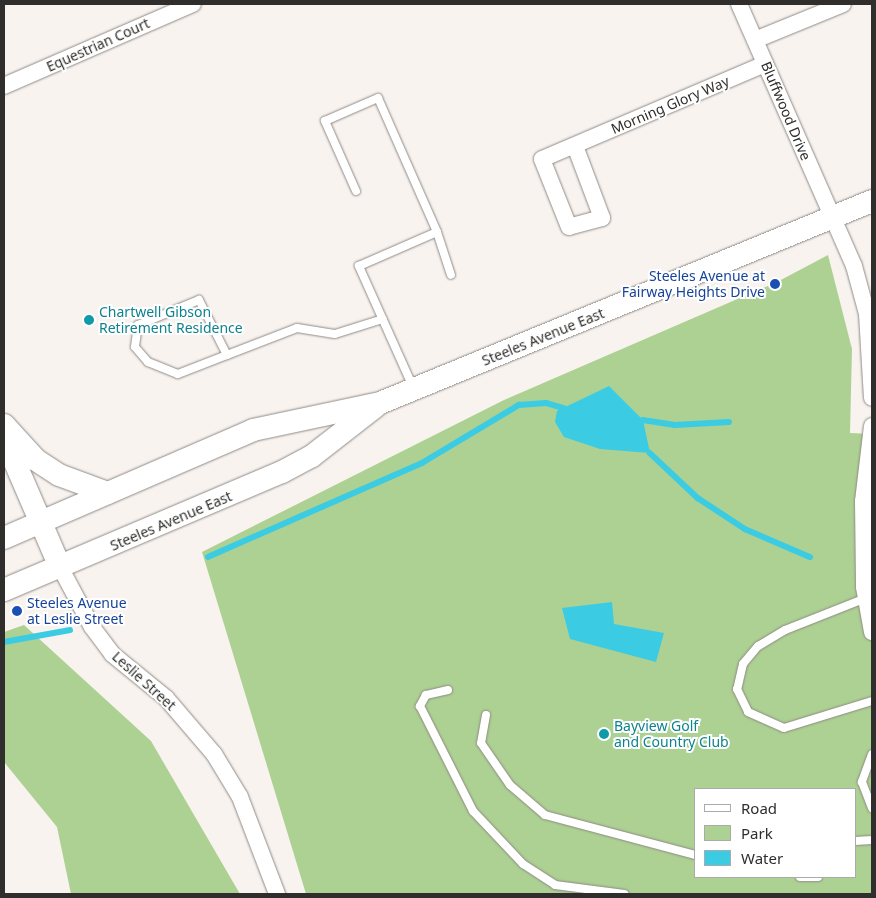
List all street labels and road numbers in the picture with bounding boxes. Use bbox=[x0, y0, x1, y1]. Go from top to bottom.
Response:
street label: Equestrian Court bbox=[44, 15, 152, 75]
street label: Bluffwood Drive bbox=[758, 59, 814, 163]
street label: Morning Glory Way bbox=[608, 73, 732, 137]
street label: Steeles Avenue East bbox=[479, 305, 607, 369]
street label: Steeles Avenue East bbox=[108, 488, 234, 554]
street label: Leslie Street bbox=[109, 648, 179, 714]

